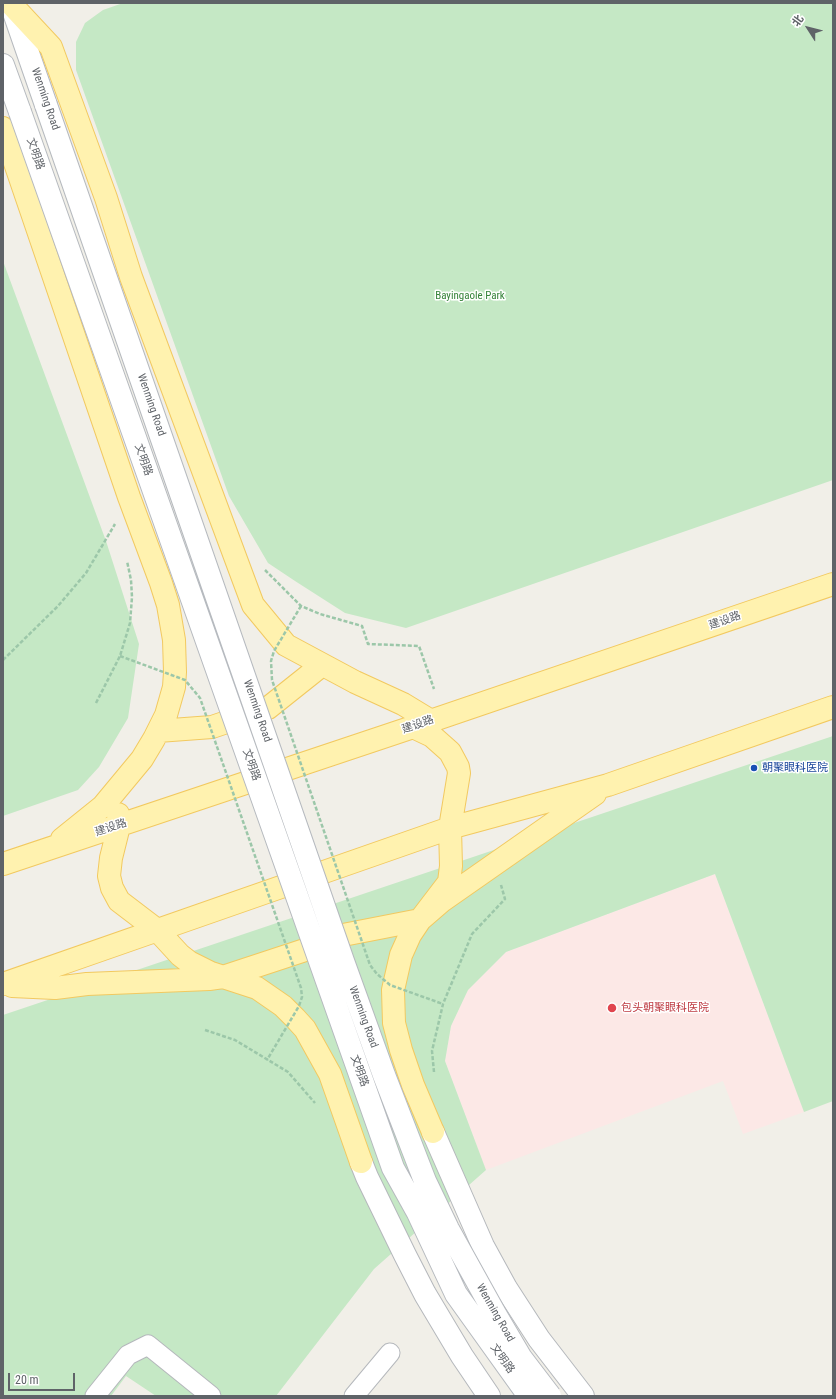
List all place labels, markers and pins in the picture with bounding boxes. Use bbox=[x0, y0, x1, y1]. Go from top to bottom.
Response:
place label: 朝聚眼科医院 bbox=[762, 761, 828, 775]
marker: 朝聚眼科医院 bbox=[749, 763, 759, 773]
place label: 包头朝聚眼科医院 bbox=[621, 1001, 709, 1015]
marker: 包头朝聚眼科医院 bbox=[606, 1002, 618, 1014]

